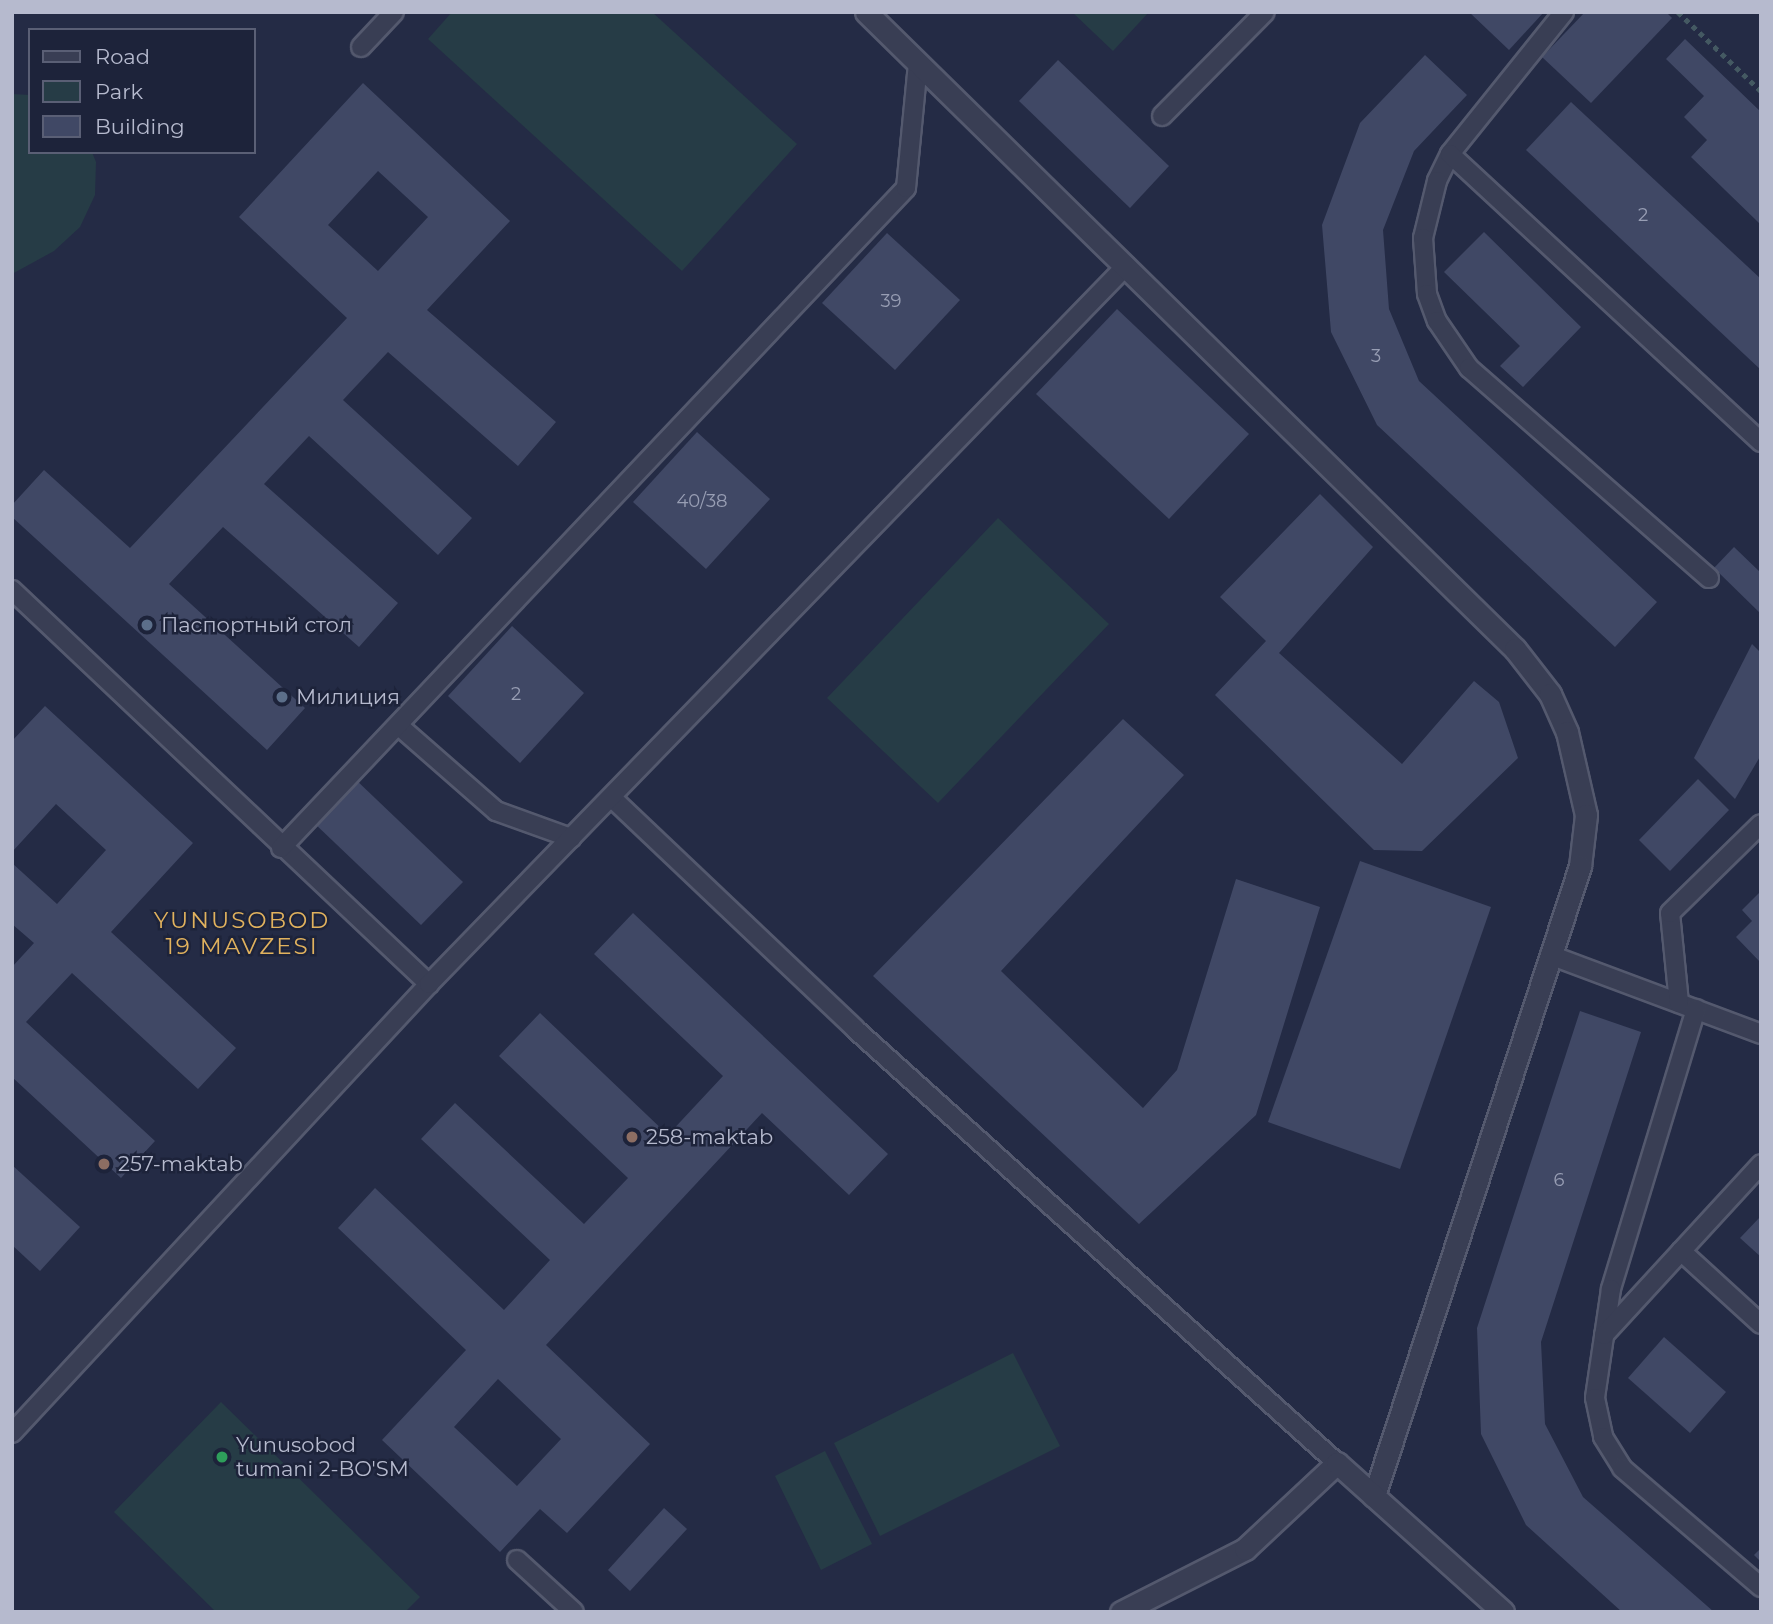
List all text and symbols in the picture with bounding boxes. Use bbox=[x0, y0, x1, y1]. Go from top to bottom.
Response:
legend bbox=[28, 28, 256, 154]
text: Road bbox=[95, 44, 150, 69]
text: Park bbox=[95, 79, 143, 104]
text: Building bbox=[95, 114, 185, 139]
house number: 2 bbox=[1638, 204, 1648, 226]
house number: 39 bbox=[880, 290, 902, 312]
house number: 3 bbox=[1371, 345, 1381, 367]
house number: 40/38 bbox=[676, 490, 728, 512]
place label: Паспортный стол bbox=[161, 612, 352, 638]
marker: Паспортный стол bbox=[139, 617, 155, 633]
house number: 2 bbox=[511, 683, 521, 705]
place label: Милиция bbox=[296, 684, 400, 710]
marker: Милиция bbox=[274, 689, 290, 705]
district label: YUNUSOBOD 19 MAVZESI bbox=[155, 906, 329, 960]
place label: 258-maktab bbox=[646, 1124, 773, 1150]
marker: 258-maktab bbox=[624, 1129, 640, 1145]
place label: 257-maktab bbox=[118, 1151, 243, 1177]
marker: 257-maktab bbox=[96, 1156, 112, 1172]
house number: 6 bbox=[1554, 1169, 1564, 1191]
place label: Yunusobod tumani 2-BO'SM bbox=[236, 1432, 409, 1482]
marker: Yunusobod tumani 2-BO'SM bbox=[214, 1449, 230, 1465]

